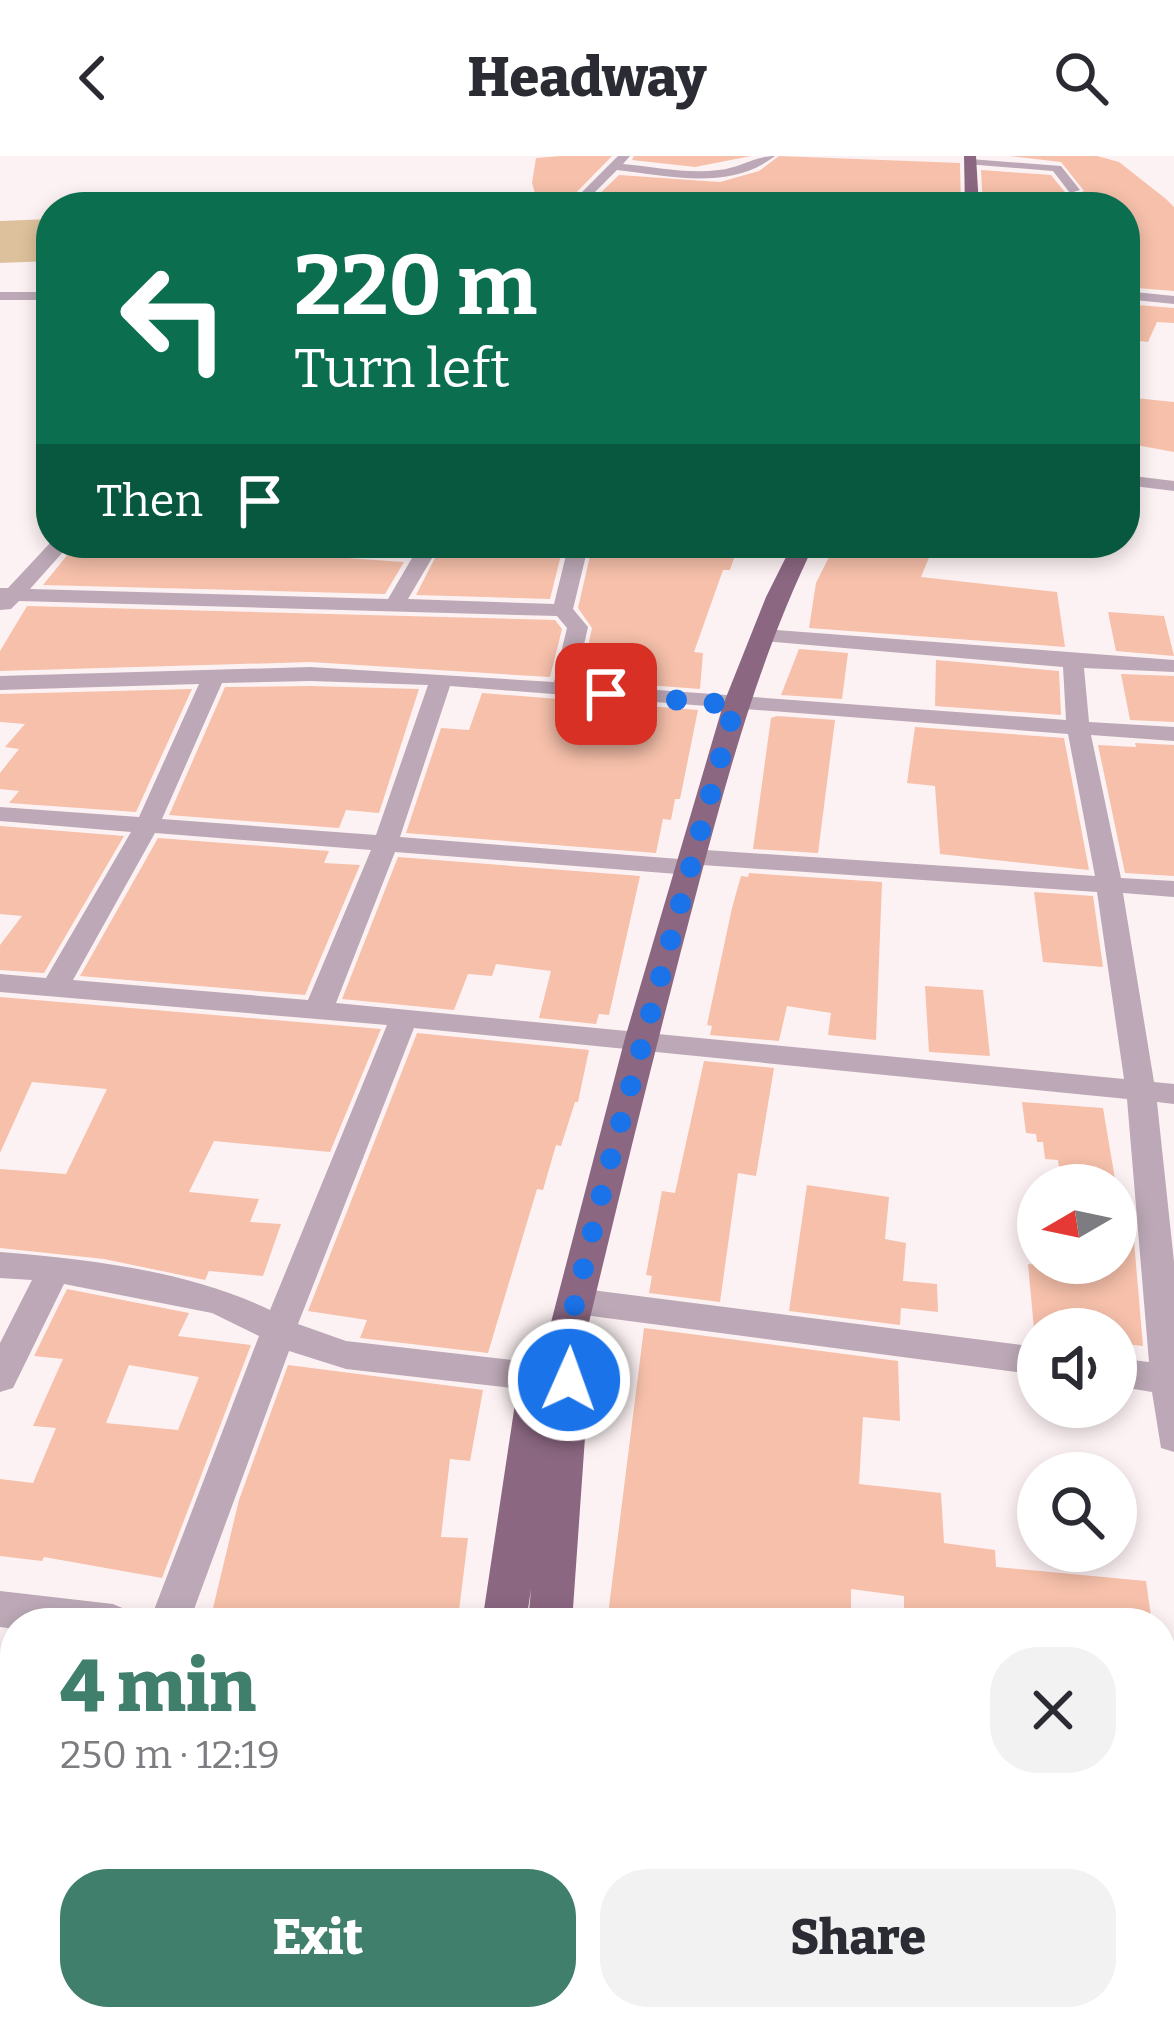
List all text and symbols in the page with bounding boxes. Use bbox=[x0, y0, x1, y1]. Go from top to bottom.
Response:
icon: back bbox=[60, 45, 126, 111]
icon: search bbox=[1048, 45, 1114, 111]
text: Headway bbox=[467, 46, 707, 110]
text: 220 m bbox=[294, 235, 537, 336]
icon: left bbox=[96, 240, 252, 396]
text: Turn left bbox=[294, 337, 510, 401]
icon: arrive bbox=[227, 468, 293, 534]
text: Then bbox=[96, 474, 203, 528]
pin bbox=[555, 643, 657, 745]
icon: arrive bbox=[573, 661, 639, 727]
north arrow bbox=[1017, 1164, 1137, 1284]
map controls bbox=[1017, 1164, 1137, 1572]
button: sound bbox=[1017, 1308, 1137, 1428]
position arrow bbox=[506, 1317, 632, 1443]
button: search bbox=[1017, 1452, 1137, 1572]
text: 4 min bbox=[60, 1644, 256, 1730]
button: close bbox=[990, 1647, 1116, 1773]
text: 250 m · 12:19 bbox=[60, 1732, 280, 1778]
button: Exit bbox=[60, 1869, 576, 2007]
button: Share bbox=[600, 1869, 1116, 2007]

